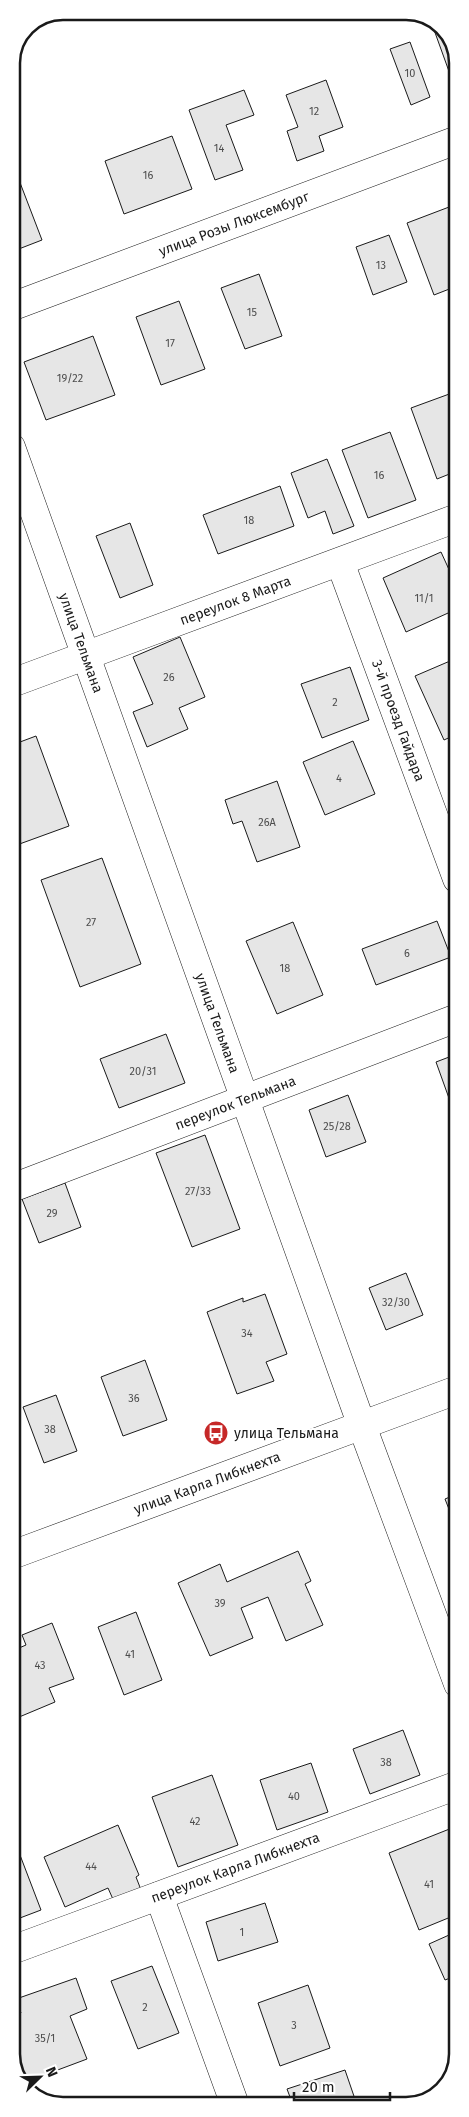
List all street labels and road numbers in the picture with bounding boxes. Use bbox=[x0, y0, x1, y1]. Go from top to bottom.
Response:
street label: улица Розы Люксембург bbox=[156, 188, 312, 260]
street label: переулок 8 Марта bbox=[177, 572, 293, 629]
street label: улица Тельмана bbox=[55, 591, 106, 695]
street label: 3-й проезд Гайдара bbox=[368, 658, 428, 784]
street label: улица Тельмана bbox=[191, 971, 243, 1076]
street label: переулок Тельмана bbox=[173, 1072, 298, 1134]
street label: улица Карла Либкнехта bbox=[131, 1448, 283, 1518]
street label: переулок Карла Либкнехта bbox=[149, 1829, 322, 1907]

